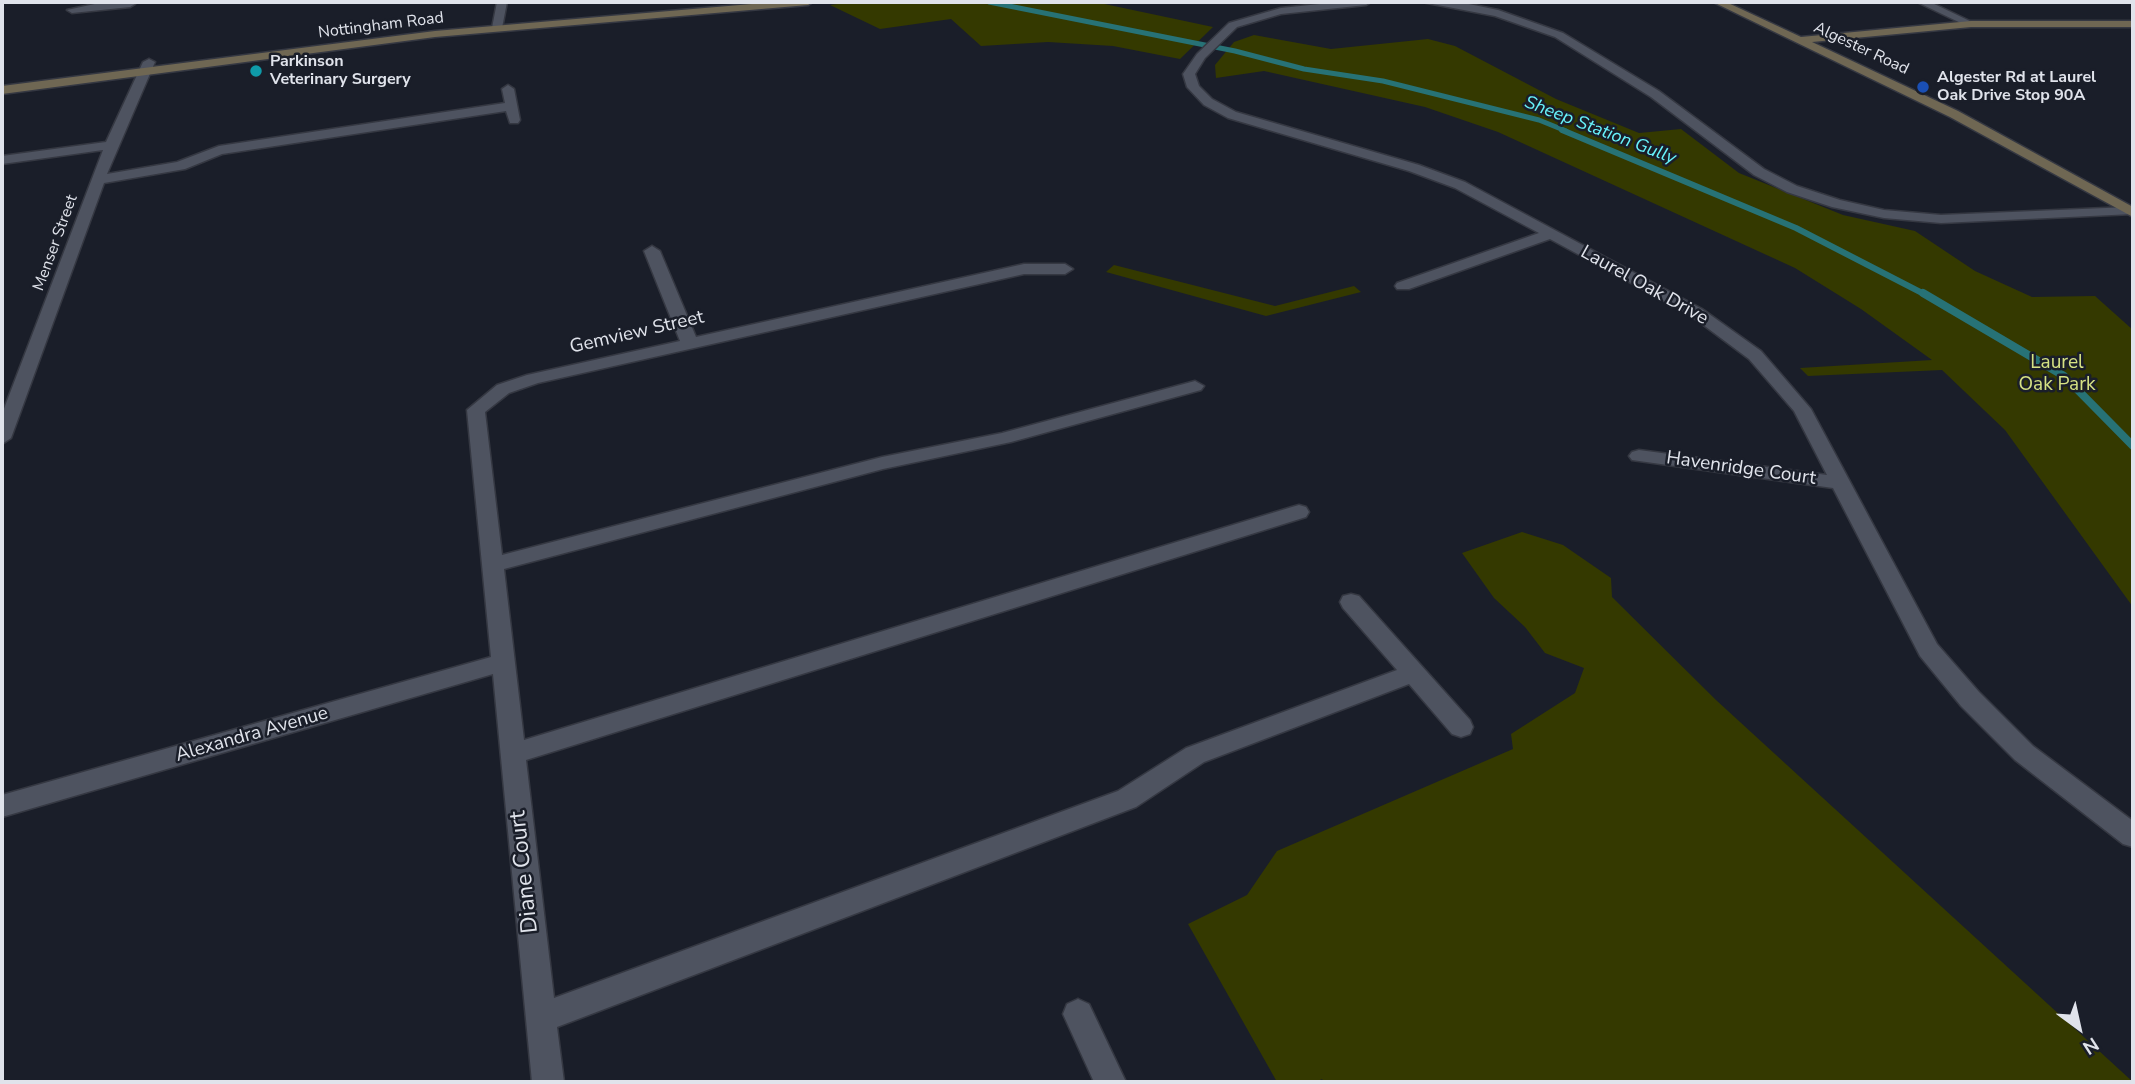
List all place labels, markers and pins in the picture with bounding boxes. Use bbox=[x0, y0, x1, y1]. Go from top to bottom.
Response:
place label: Parkinson Veterinary Surgery bbox=[270, 52, 411, 90]
marker: Parkinson Veterinary Surgery bbox=[248, 63, 264, 79]
place label: Algester Rd at Laurel Oak Drive Stop 90A bbox=[1937, 68, 2096, 106]
marker: Algester Rd at Laurel Oak Drive Stop 90A bbox=[1915, 79, 1931, 95]

